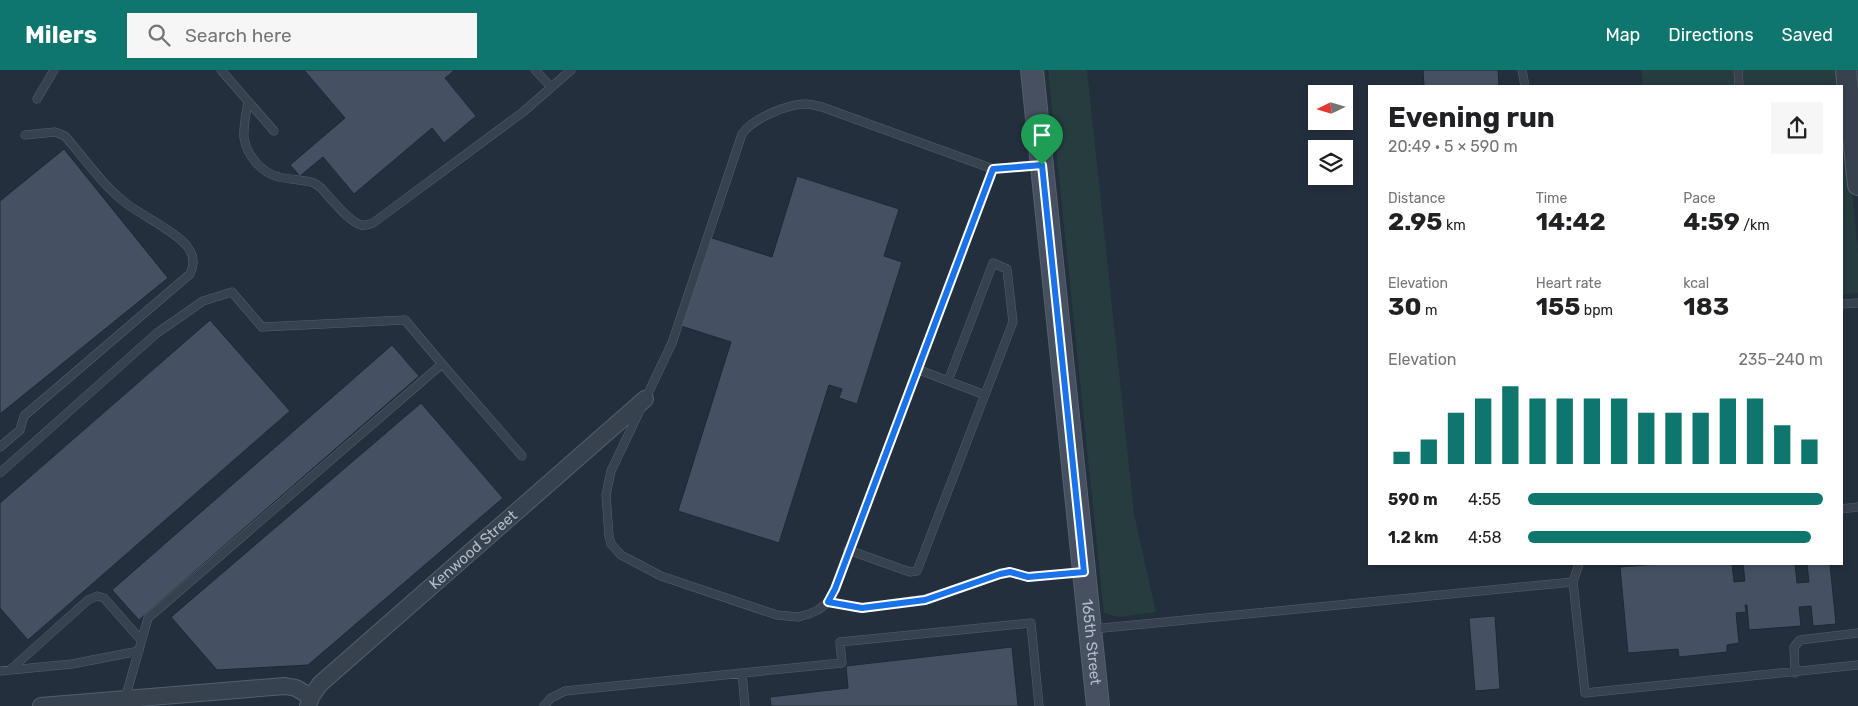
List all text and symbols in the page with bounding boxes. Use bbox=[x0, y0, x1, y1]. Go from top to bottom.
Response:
search box bbox=[127, 13, 477, 58]
text: Milers bbox=[25, 21, 97, 49]
icon: search bbox=[145, 21, 173, 49]
text: Search here bbox=[185, 24, 292, 47]
text: Map bbox=[1605, 24, 1640, 46]
text: Directions bbox=[1668, 24, 1754, 46]
text: Saved bbox=[1782, 24, 1833, 46]
north arrow bbox=[1308, 85, 1352, 130]
map controls bbox=[1308, 85, 1353, 185]
text: Evening run bbox=[1388, 101, 1555, 134]
button: share bbox=[1771, 102, 1823, 154]
pin bbox=[1021, 114, 1063, 165]
icon: arrive bbox=[1028, 121, 1056, 149]
text: 20:49 · 5 × 590 m bbox=[1388, 137, 1518, 156]
button: layers bbox=[1308, 140, 1353, 185]
text: Distance bbox=[1388, 190, 1445, 207]
text: Time bbox=[1536, 190, 1567, 207]
text: Pace bbox=[1683, 190, 1715, 207]
text: 2.95 bbox=[1388, 207, 1443, 236]
text: 14:42 bbox=[1536, 207, 1606, 236]
text: 4:59 bbox=[1683, 207, 1740, 236]
text: km bbox=[1443, 217, 1466, 234]
text: /km bbox=[1740, 217, 1770, 234]
text: Elevation bbox=[1388, 275, 1448, 292]
text: Heart rate bbox=[1536, 275, 1602, 292]
text: kcal bbox=[1683, 275, 1709, 292]
text: 30 bbox=[1388, 292, 1421, 321]
text: 155 bbox=[1536, 292, 1580, 321]
text: 183 bbox=[1683, 292, 1729, 321]
text: m bbox=[1421, 302, 1437, 319]
text: bpm bbox=[1580, 302, 1613, 319]
text: Elevation bbox=[1388, 350, 1457, 369]
text: 235–240 m bbox=[1738, 350, 1823, 369]
text: 590 m bbox=[1388, 490, 1438, 509]
text: 4:55 bbox=[1468, 490, 1501, 509]
street label: Kenwood Street bbox=[425, 506, 521, 593]
text: 1.2 km bbox=[1388, 528, 1438, 547]
text: 4:58 bbox=[1468, 528, 1502, 547]
street label: 165th Street bbox=[1078, 598, 1105, 686]

